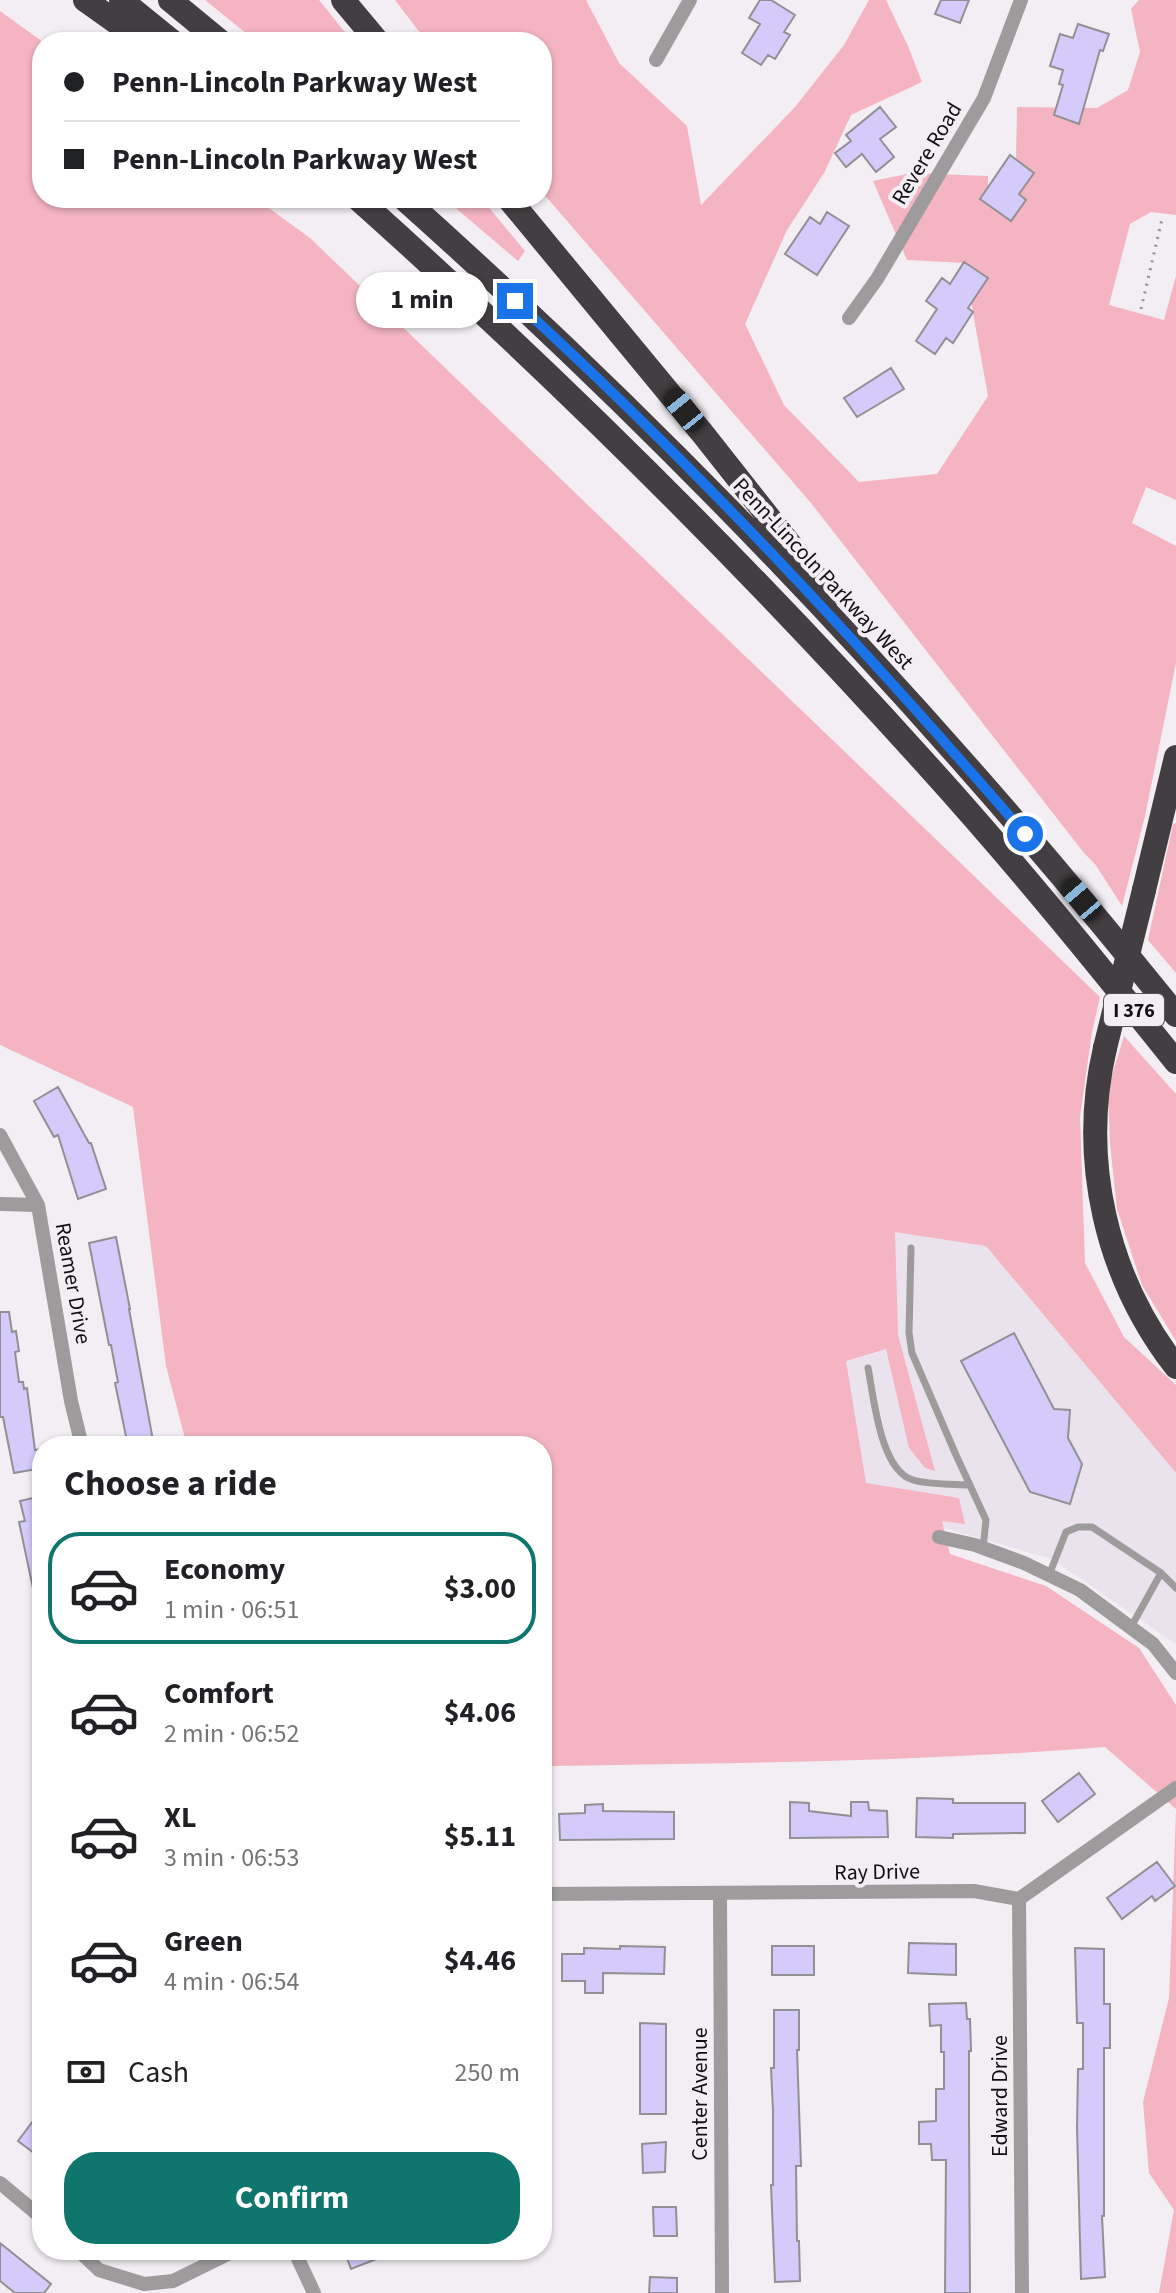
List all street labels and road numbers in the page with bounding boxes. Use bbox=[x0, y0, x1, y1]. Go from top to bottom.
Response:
street label: Revere Road bbox=[884, 96, 970, 211]
street label: Penn-Lincoln Parkway West bbox=[726, 470, 921, 677]
road number: I 376 bbox=[1104, 994, 1164, 1026]
street label: Reamer Drive bbox=[47, 1220, 99, 1347]
street label: Ray Drive bbox=[834, 1855, 920, 1889]
street label: Center Avenue bbox=[684, 2027, 716, 2161]
street label: Edward Drive bbox=[984, 2035, 1016, 2157]

